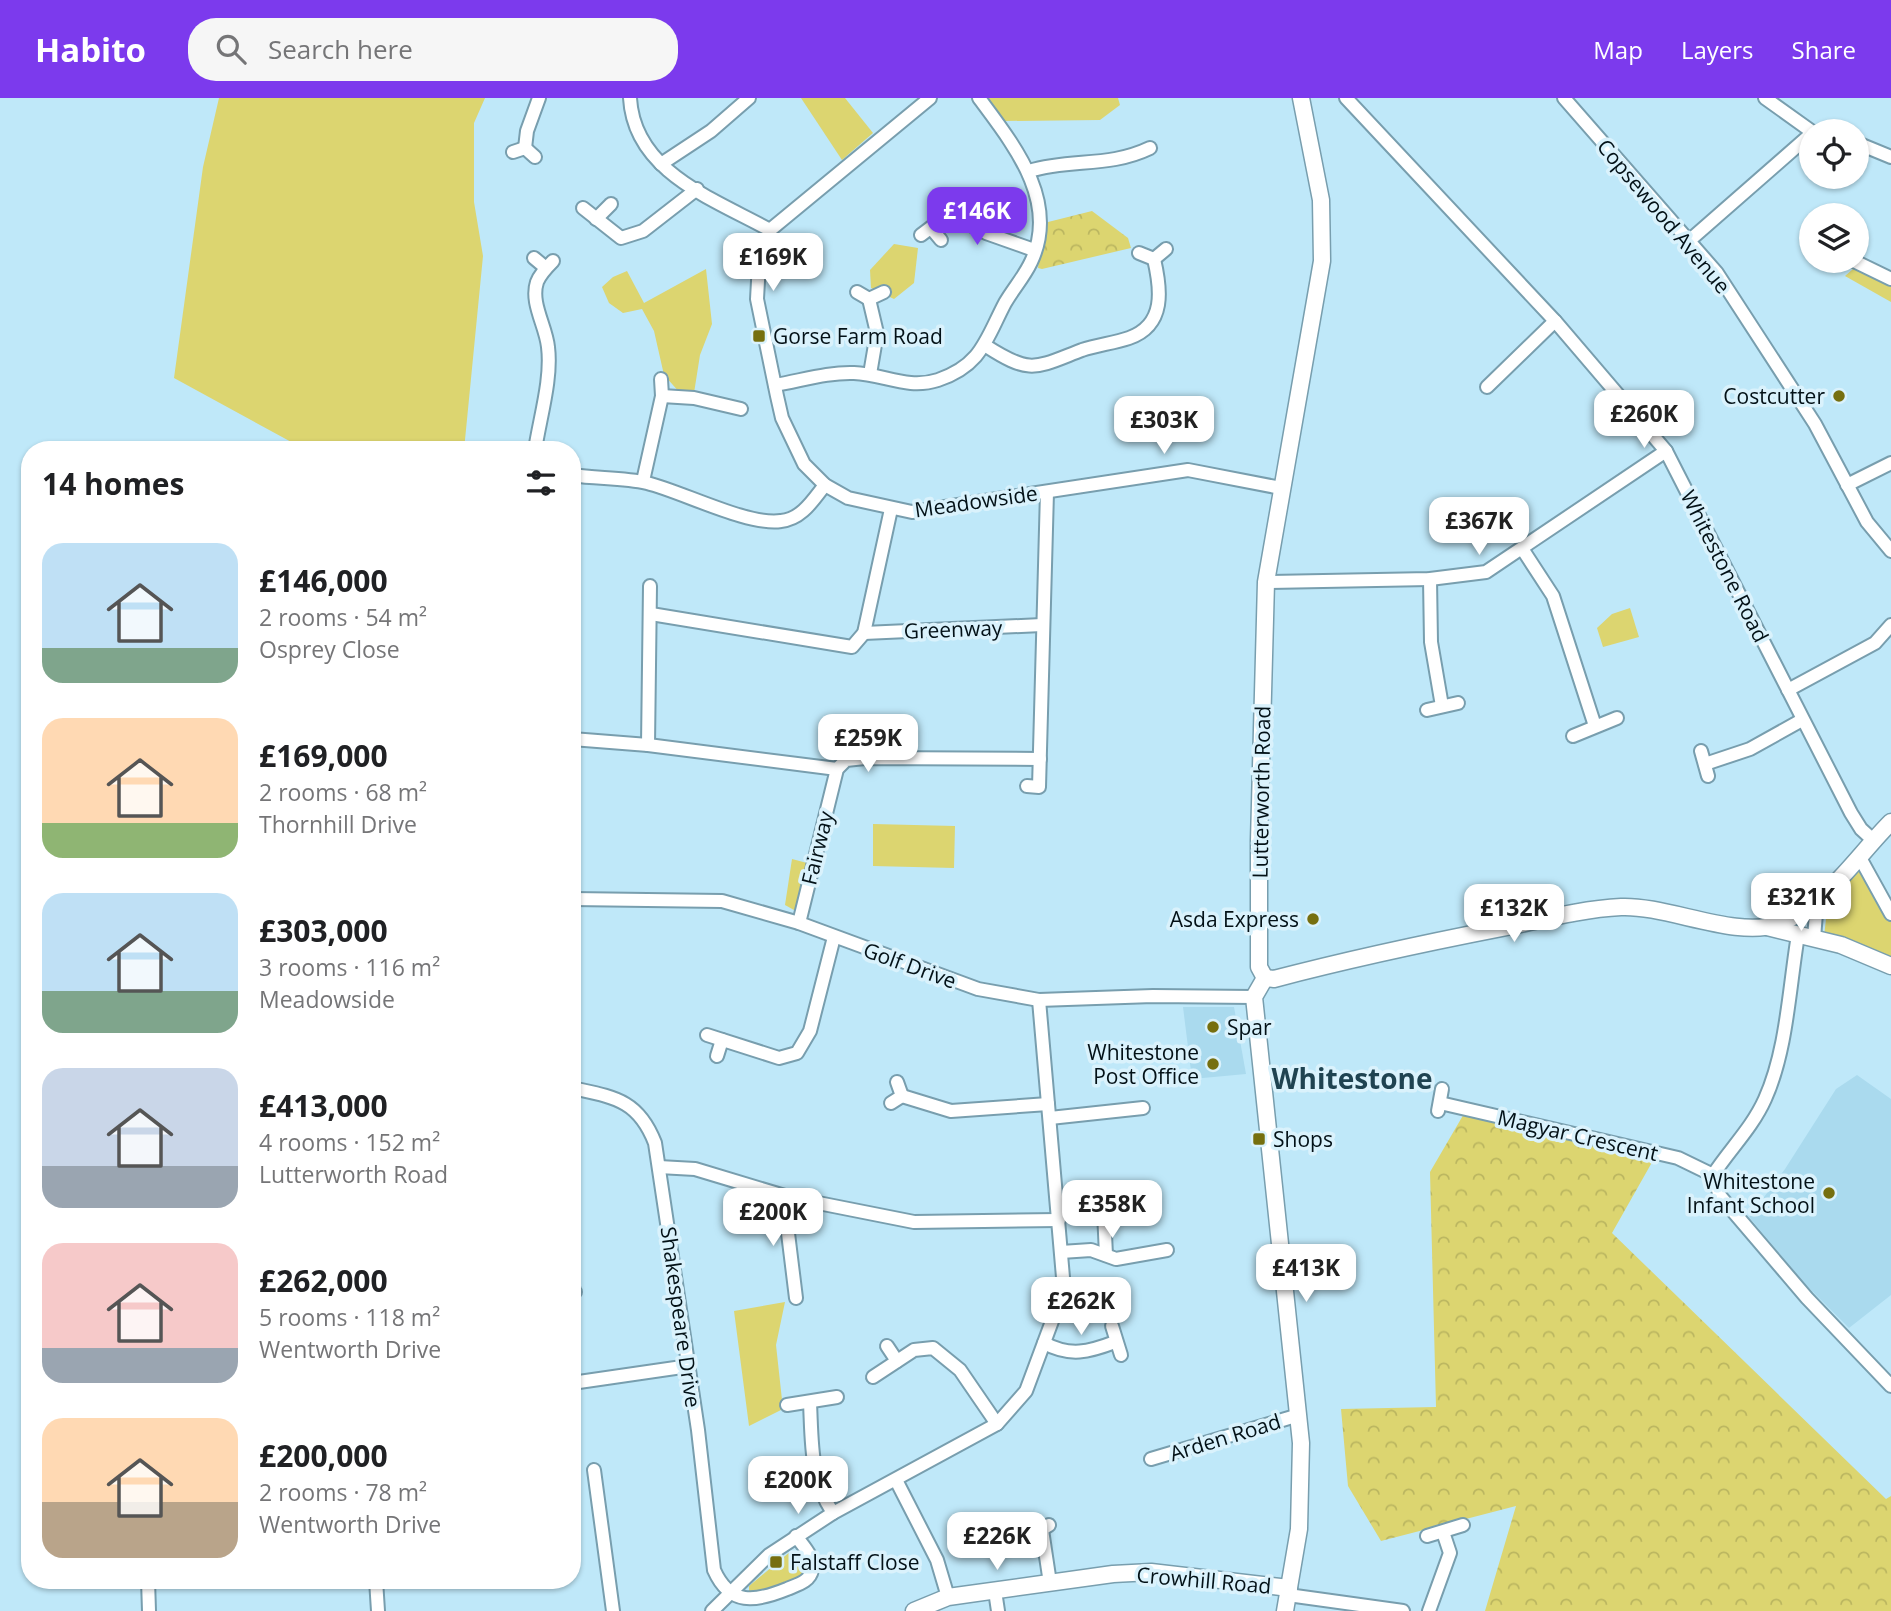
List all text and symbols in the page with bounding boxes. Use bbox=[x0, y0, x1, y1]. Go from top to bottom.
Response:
search box bbox=[188, 18, 678, 81]
text: Habito bbox=[35, 27, 146, 72]
icon: search bbox=[212, 30, 250, 68]
text: Search here bbox=[268, 31, 413, 67]
text: Map bbox=[1593, 33, 1643, 66]
text: Layers bbox=[1681, 33, 1754, 66]
text: Share bbox=[1792, 33, 1856, 66]
map controls bbox=[1799, 119, 1869, 273]
button: locate bbox=[1799, 119, 1869, 189]
street label: Copsewood Avenue bbox=[1591, 133, 1737, 299]
pin: £146K bbox=[928, 188, 1026, 247]
text: £146K bbox=[943, 194, 1011, 226]
button: layers bbox=[1799, 203, 1869, 273]
pin: £169K bbox=[724, 234, 822, 293]
text: £169K bbox=[739, 240, 807, 272]
place label: Gorse Farm Road bbox=[773, 322, 943, 350]
marker: Gorse Farm Road bbox=[751, 328, 767, 344]
place label: Costcutter bbox=[1723, 382, 1825, 410]
marker: Costcutter bbox=[1831, 388, 1847, 404]
pin: £260K bbox=[1595, 390, 1693, 450]
pin: £303K bbox=[1115, 396, 1213, 456]
text: £260K bbox=[1610, 397, 1678, 429]
text: £303K bbox=[1130, 403, 1198, 435]
text: 14 homes bbox=[42, 463, 185, 504]
icon: filters bbox=[522, 464, 560, 502]
street label: Meadowside bbox=[913, 479, 1039, 523]
street label: Whitestone Road bbox=[1675, 485, 1775, 647]
pin: £367K bbox=[1430, 498, 1528, 557]
text: £367K bbox=[1445, 504, 1513, 536]
text: £146,000 bbox=[259, 560, 388, 601]
icon: home bbox=[98, 571, 182, 655]
text: 2 rooms · 54 m² bbox=[259, 601, 427, 633]
street label: Greenway bbox=[903, 613, 1003, 645]
text: Osprey Close bbox=[259, 633, 400, 665]
street label: Lutterworth Road bbox=[1245, 705, 1277, 879]
pin: £259K bbox=[819, 714, 917, 774]
text: £259K bbox=[834, 721, 902, 753]
text: £169,000 bbox=[259, 735, 388, 776]
icon: home bbox=[98, 746, 182, 830]
text: 2 rooms · 68 m² bbox=[259, 776, 427, 808]
text: Thornhill Drive bbox=[259, 808, 417, 840]
street label: Fairway bbox=[794, 808, 840, 888]
pin: £321K bbox=[1752, 874, 1850, 933]
text: £321K bbox=[1767, 880, 1835, 912]
pin: £132K bbox=[1465, 884, 1563, 944]
text: £132K bbox=[1480, 891, 1548, 923]
place label: Asda Express bbox=[1170, 905, 1299, 933]
text: £303,000 bbox=[259, 910, 388, 951]
marker: Asda Express bbox=[1305, 911, 1321, 927]
icon: home bbox=[98, 921, 182, 1005]
street label: Golf Drive bbox=[860, 935, 960, 995]
text: 3 rooms · 116 m² bbox=[259, 951, 440, 983]
text: Meadowside bbox=[259, 983, 395, 1015]
place label: Spar bbox=[1227, 1013, 1272, 1041]
marker: Spar bbox=[1205, 1019, 1221, 1035]
place label: Whitestone Post Office bbox=[1087, 1038, 1199, 1090]
marker: Whitestone Post Office bbox=[1205, 1056, 1221, 1072]
district label: Whitestone bbox=[1271, 1059, 1433, 1097]
text: £413,000 bbox=[259, 1085, 388, 1126]
icon: home bbox=[98, 1096, 182, 1180]
street label: Magyar Crescent bbox=[1495, 1103, 1661, 1167]
place label: Shops bbox=[1273, 1125, 1333, 1153]
text: 4 rooms · 152 m² bbox=[259, 1126, 440, 1158]
marker: Shops bbox=[1251, 1131, 1267, 1147]
text: Lutterworth Road bbox=[259, 1158, 448, 1190]
place label: Whitestone Infant School bbox=[1687, 1167, 1815, 1219]
pin: £358K bbox=[1063, 1180, 1161, 1240]
marker: Whitestone Infant School bbox=[1821, 1185, 1837, 1201]
text: £358K bbox=[1078, 1187, 1146, 1219]
pin: £200K bbox=[724, 1188, 822, 1248]
text: £200K bbox=[739, 1195, 807, 1227]
street label: Shakespeare Drive bbox=[654, 1225, 708, 1409]
pin: £413K bbox=[1257, 1244, 1355, 1304]
text: £413K bbox=[1272, 1251, 1340, 1283]
text: £262,000 bbox=[259, 1260, 388, 1301]
icon: home bbox=[98, 1271, 182, 1355]
pin: £262K bbox=[1032, 1278, 1130, 1337]
text: £262K bbox=[1047, 1284, 1115, 1316]
text: 5 rooms · 118 m² bbox=[259, 1301, 440, 1333]
text: Wentworth Drive bbox=[259, 1333, 441, 1365]
street label: Arden Road bbox=[1166, 1407, 1284, 1467]
text: £200,000 bbox=[259, 1435, 388, 1476]
icon: home bbox=[98, 1446, 182, 1530]
pin: £200K bbox=[749, 1456, 847, 1516]
text: £200K bbox=[764, 1463, 832, 1495]
text: 2 rooms · 78 m² bbox=[259, 1476, 427, 1508]
text: Wentworth Drive bbox=[259, 1508, 441, 1540]
pin: £226K bbox=[948, 1512, 1046, 1572]
text: £226K bbox=[963, 1519, 1031, 1551]
place label: Falstaff Close bbox=[790, 1548, 920, 1576]
marker: Falstaff Close bbox=[768, 1554, 784, 1570]
street label: Crowhill Road bbox=[1135, 1560, 1273, 1600]

